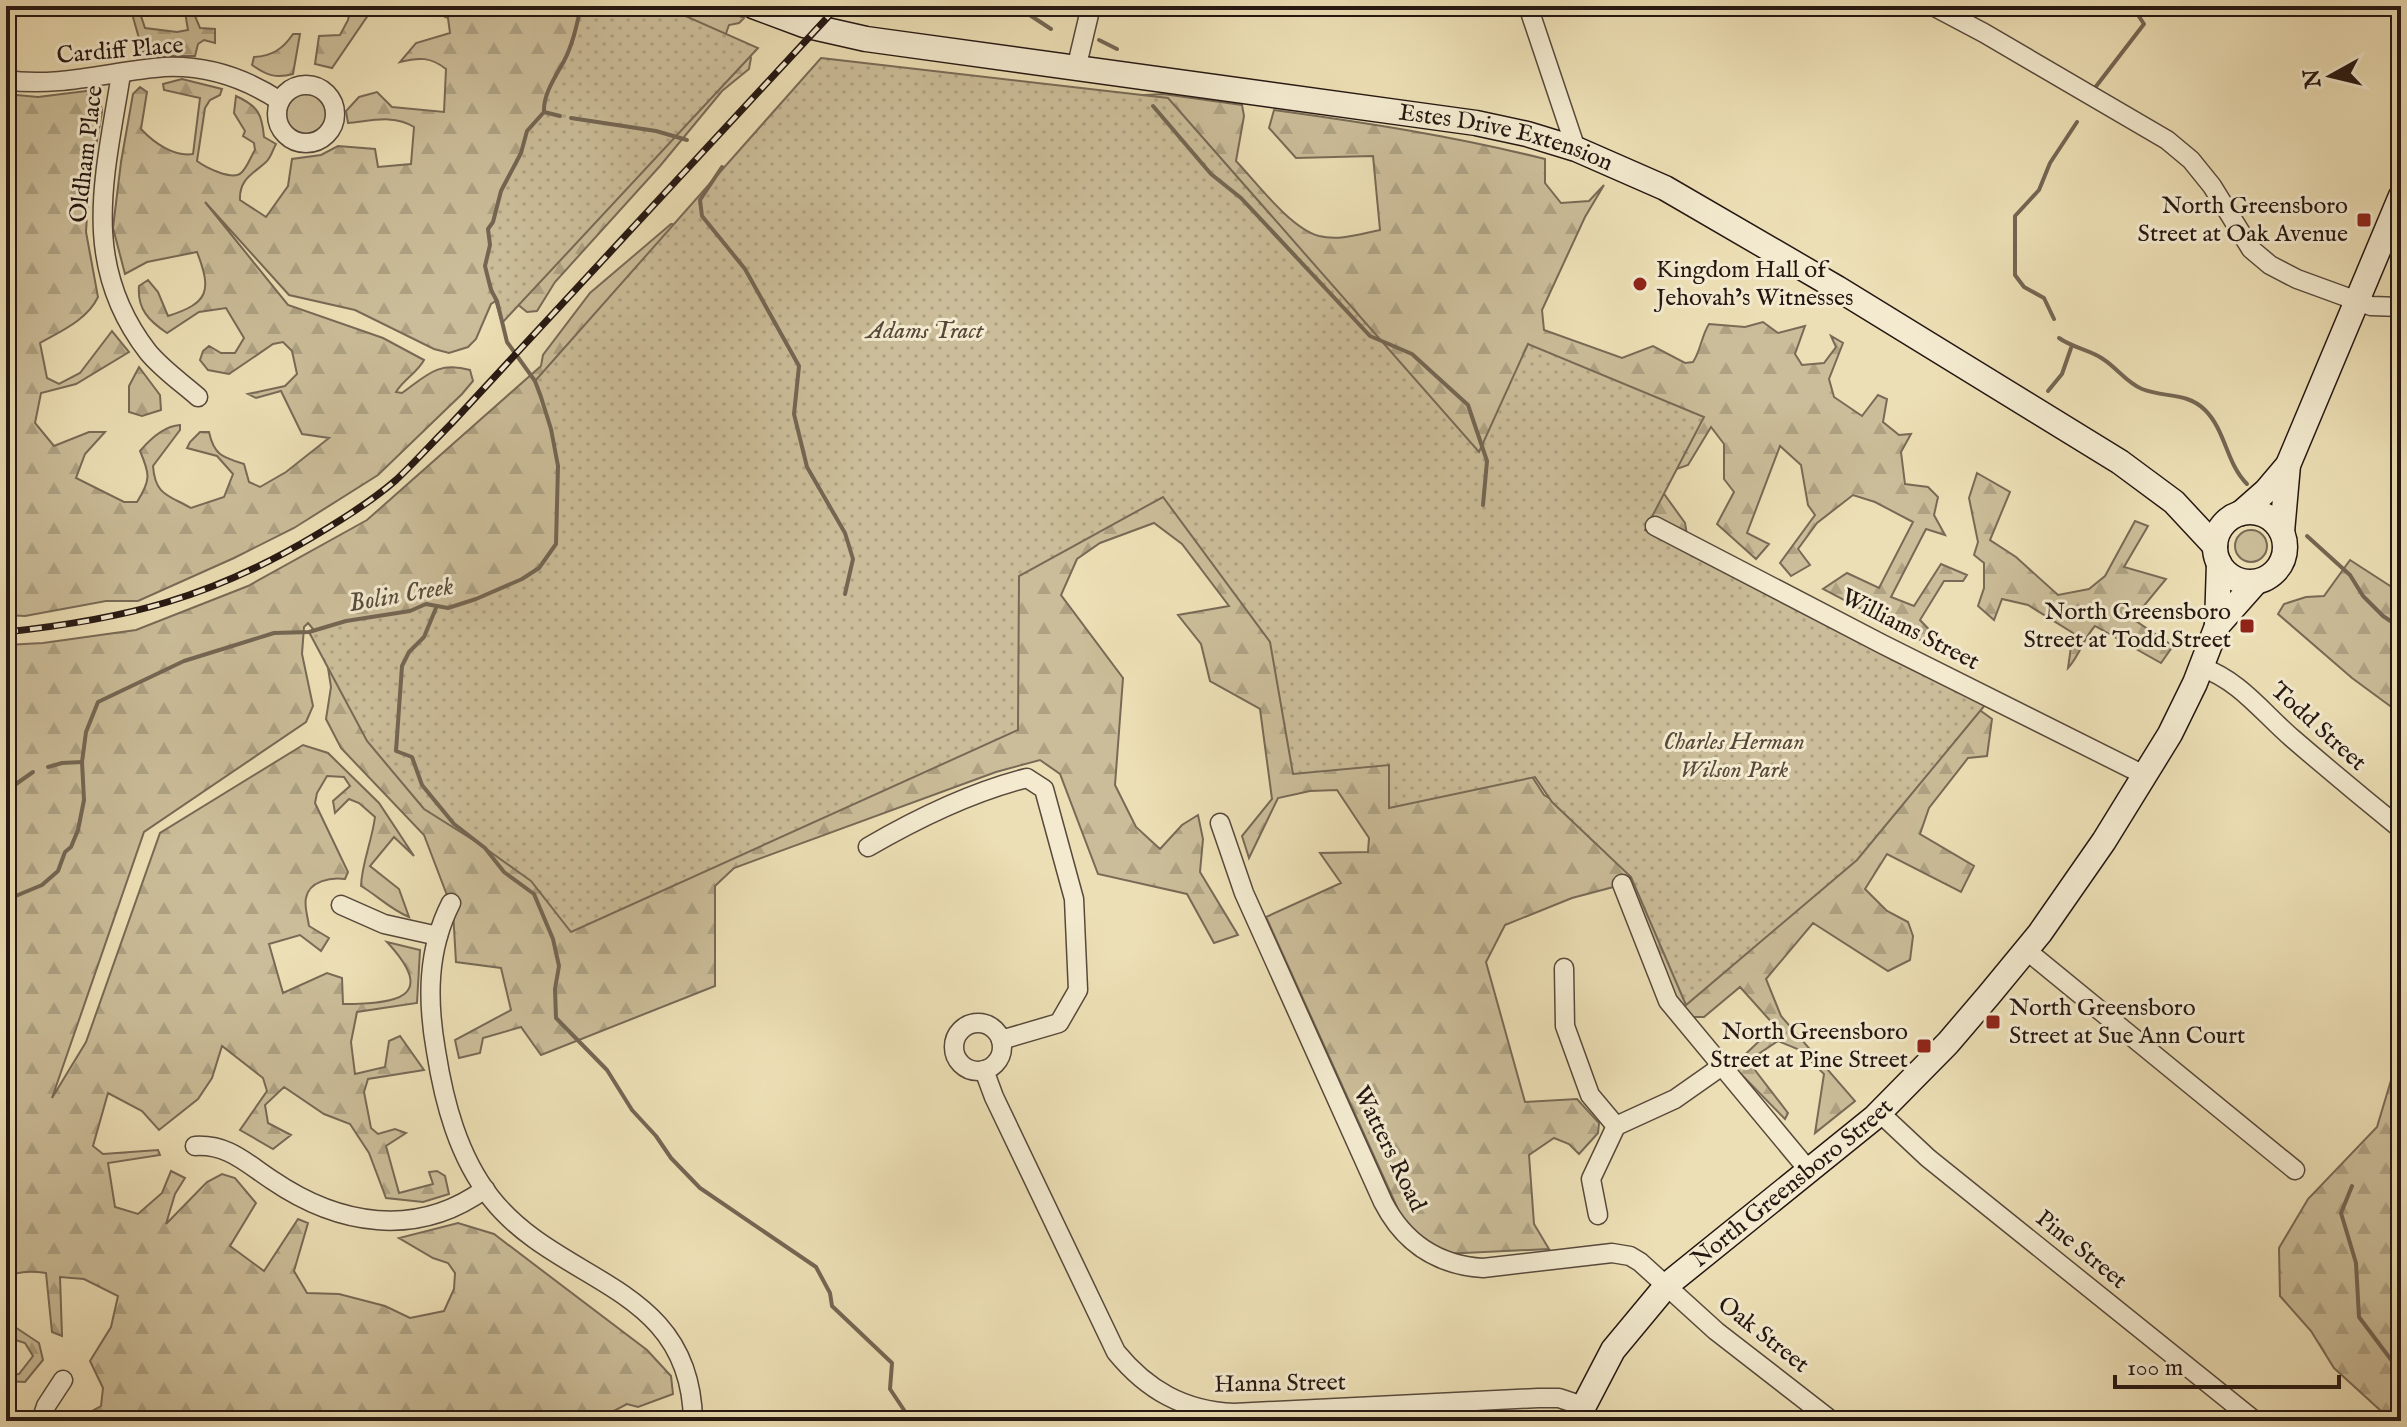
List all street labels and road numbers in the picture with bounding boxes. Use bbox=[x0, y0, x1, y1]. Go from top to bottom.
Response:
street label: Cardiff Place bbox=[55, 30, 185, 72]
street label: Oldham Place bbox=[63, 84, 111, 224]
street label: Estes Drive Extension bbox=[1397, 97, 1618, 179]
street label: Williams Street bbox=[1836, 582, 1984, 678]
street label: Todd Street bbox=[2264, 676, 2372, 778]
street label: Watters Road bbox=[1345, 1081, 1433, 1217]
street label: North Greensboro Street bbox=[1685, 1092, 1900, 1275]
street label: Pine Street bbox=[2029, 1204, 2133, 1296]
street label: Oak Street bbox=[1711, 1290, 1815, 1380]
street label: Hanna Street bbox=[1214, 1367, 1346, 1401]

